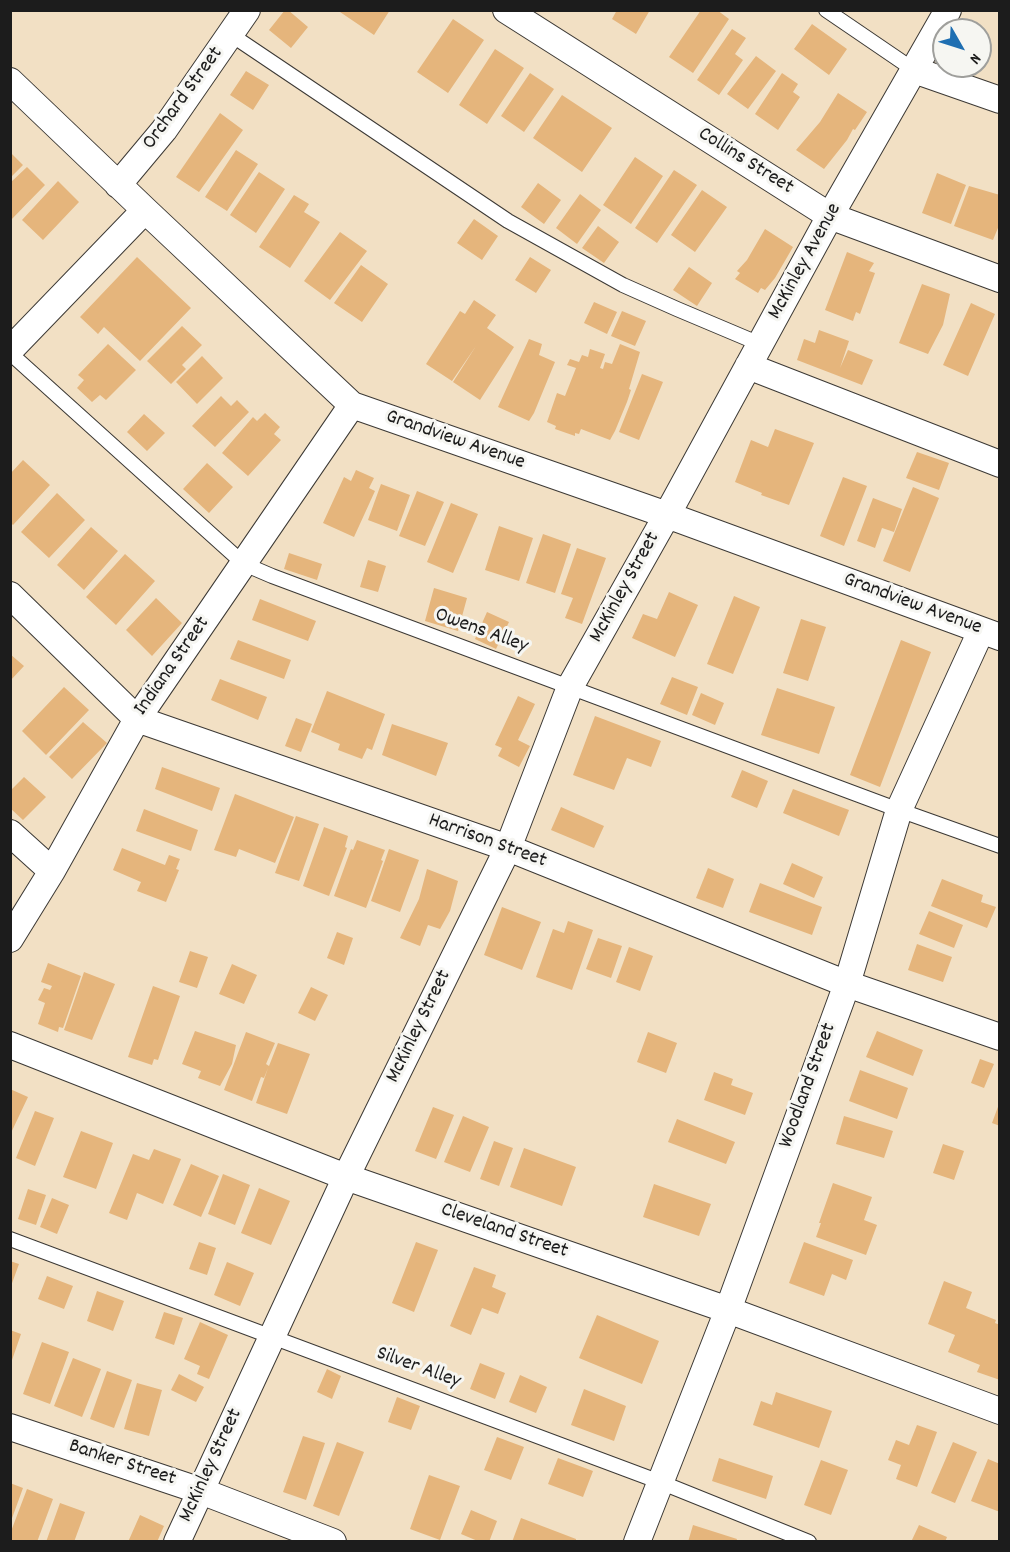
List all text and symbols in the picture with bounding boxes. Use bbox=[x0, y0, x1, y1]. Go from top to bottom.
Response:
north arrow bbox=[932, 18, 992, 78]
street label: Orchard Street bbox=[138, 43, 230, 155]
text: N bbox=[963, 48, 986, 69]
street label: Collins Street bbox=[693, 123, 797, 201]
street label: McKinley Avenue bbox=[764, 199, 848, 325]
street label: Grandview Avenue bbox=[382, 405, 528, 477]
street label: McKinley Street bbox=[585, 528, 667, 648]
street label: Grandview Avenue bbox=[839, 568, 985, 642]
street label: Owens Alley bbox=[431, 604, 531, 660]
street label: Indiana Street bbox=[130, 613, 216, 721]
street label: Harrison Street bbox=[425, 809, 549, 875]
street label: McKinley Street bbox=[382, 966, 458, 1088]
street label: Woodland Street bbox=[775, 1020, 843, 1152]
street label: Cleveland Street bbox=[437, 1198, 571, 1266]
street label: Silver Alley bbox=[372, 1342, 464, 1396]
street label: McKinley Street bbox=[175, 1405, 249, 1527]
street label: Banker Street bbox=[65, 1435, 179, 1493]

